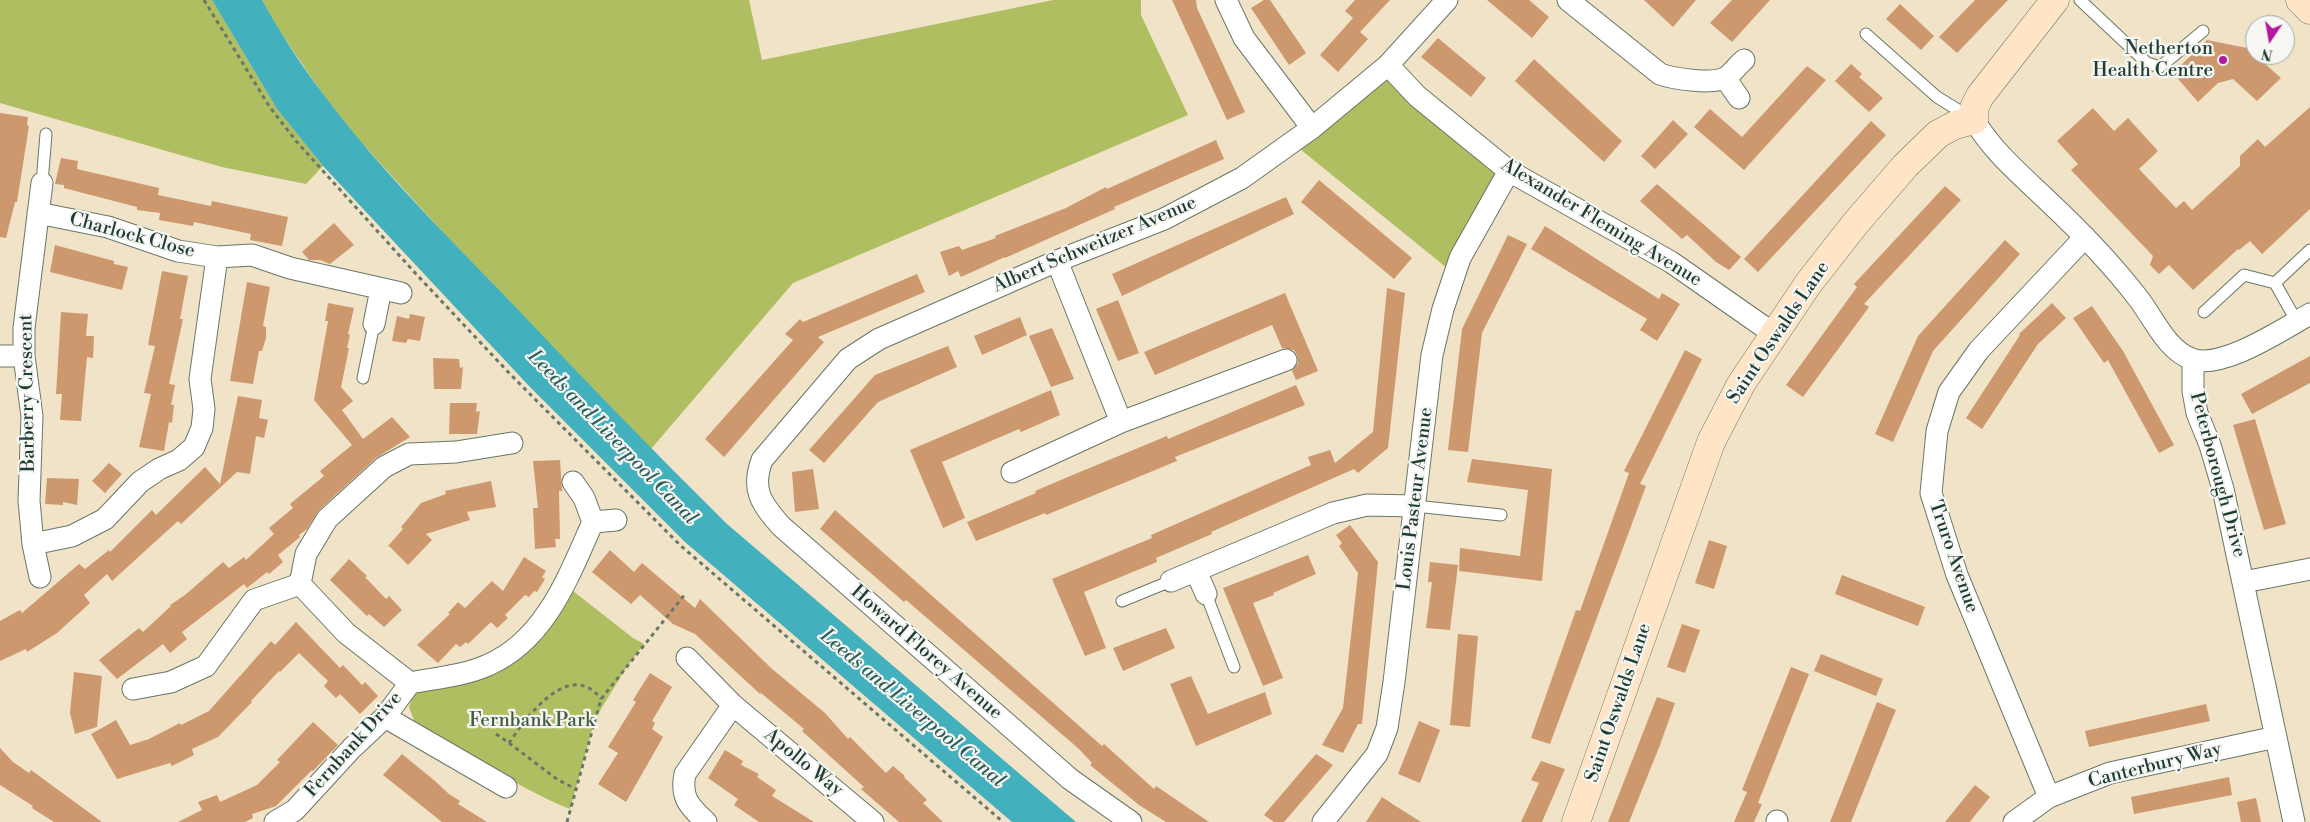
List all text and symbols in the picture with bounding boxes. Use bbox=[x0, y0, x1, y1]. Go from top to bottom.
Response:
north arrow bbox=[2245, 15, 2295, 65]
place label: Netherton Health Centre bbox=[2092, 38, 2213, 82]
text: N bbox=[2260, 44, 2274, 64]
marker: Netherton Health Centre bbox=[2217, 54, 2229, 66]
street label: Alexander Fleming Avenue bbox=[1497, 154, 1705, 292]
street label: Albert Schweitzer Avenue bbox=[990, 192, 1200, 298]
street label: Charlock Close bbox=[67, 208, 197, 264]
street label: Saint Oswalds Lane bbox=[1723, 257, 1835, 409]
street label: Barberry Crescent bbox=[15, 314, 41, 472]
water label: Leeds and Liverpool Canal bbox=[522, 346, 702, 530]
street label: Peterborough Drive bbox=[2184, 390, 2250, 560]
street label: Louis Pasteur Avenue bbox=[1393, 406, 1439, 592]
street label: Truro Avenue bbox=[1923, 498, 1983, 616]
street label: Howard Florey Avenue bbox=[846, 581, 1006, 725]
street label: Saint Oswalds Lane bbox=[1581, 620, 1657, 786]
water label: Leeds and Liverpool Canal bbox=[815, 625, 1009, 793]
street label: Fernbank Drive bbox=[300, 687, 408, 803]
park label: Fernbank Park bbox=[469, 710, 595, 732]
street label: Apollo Way bbox=[759, 724, 847, 802]
street label: Canterbury Way bbox=[2086, 738, 2224, 794]

